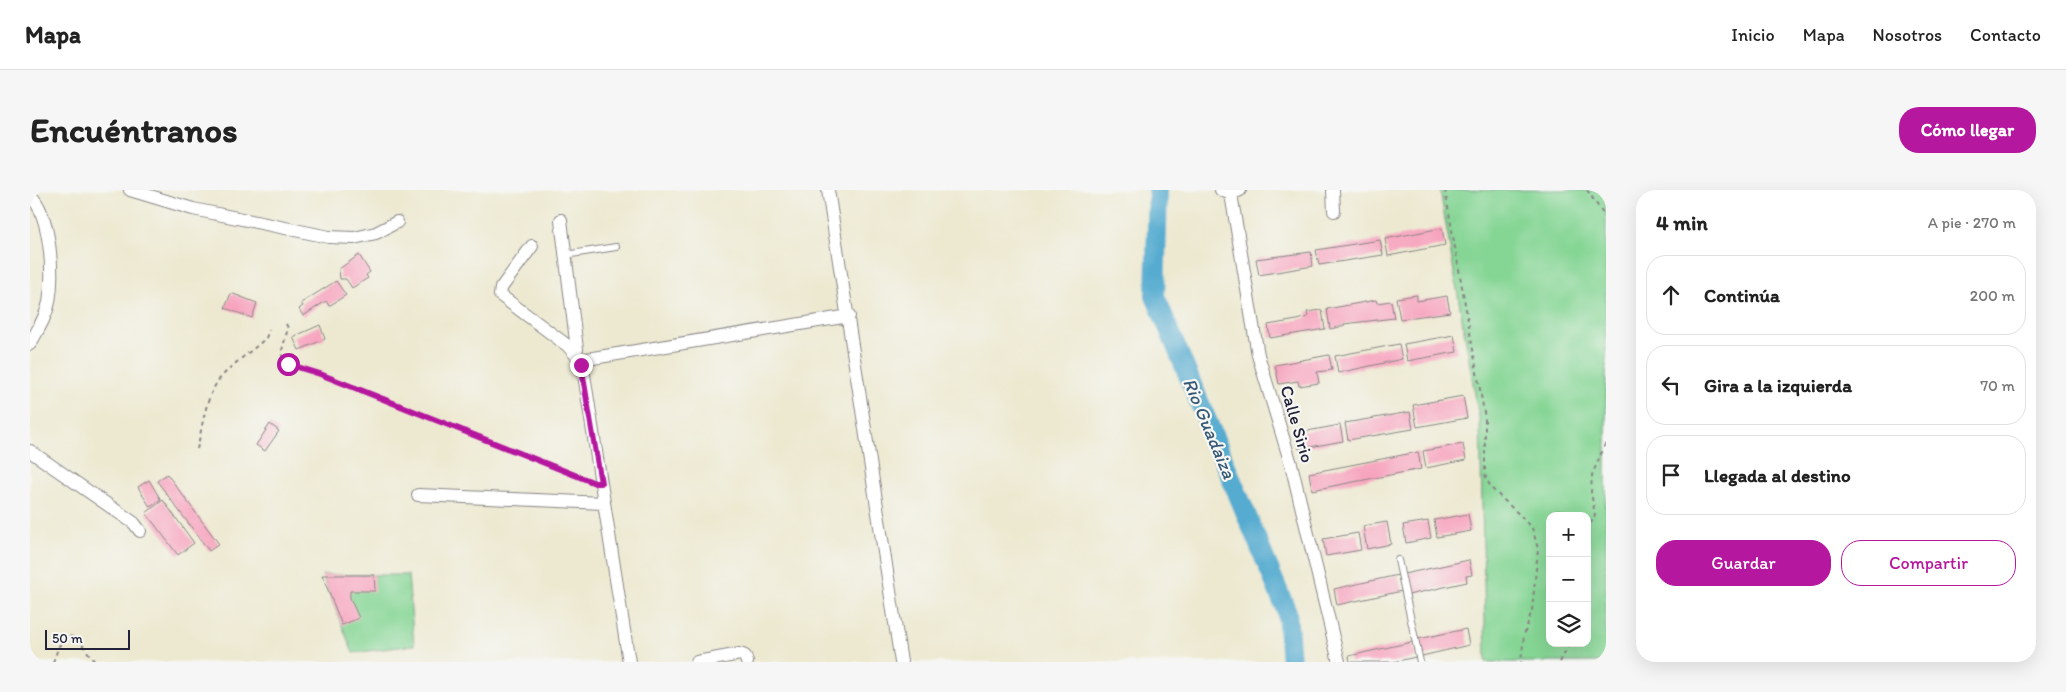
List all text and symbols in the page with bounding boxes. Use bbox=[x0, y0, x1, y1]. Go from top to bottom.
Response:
text: Mapa bbox=[25, 20, 81, 49]
text: Inicio bbox=[1731, 24, 1775, 46]
text: Mapa bbox=[1803, 24, 1845, 46]
text: Nosotros bbox=[1873, 24, 1942, 46]
text: Contacto bbox=[1970, 24, 2041, 46]
button: Cómo llegar bbox=[1899, 107, 2036, 153]
text: Encuéntranos bbox=[30, 109, 238, 151]
text: 4 min bbox=[1656, 210, 1708, 235]
text: A pie · 270 m bbox=[1928, 213, 2016, 232]
icon: ahead bbox=[1657, 281, 1685, 309]
text: Continúa bbox=[1704, 284, 1780, 307]
text: 200 m bbox=[1970, 286, 2015, 305]
route start bbox=[277, 353, 300, 376]
route end bbox=[570, 354, 593, 377]
icon: left bbox=[1657, 371, 1685, 399]
water label: Rio Guadaiza bbox=[1178, 374, 1241, 482]
text: Gira a la izquierda bbox=[1704, 374, 1852, 397]
text: 70 m bbox=[1980, 376, 2015, 395]
street label: Calle Sirio bbox=[1275, 383, 1319, 465]
icon: arrive bbox=[1657, 461, 1685, 489]
text: Llegada al destino bbox=[1704, 464, 1851, 487]
map controls bbox=[1546, 512, 1591, 647]
button: + bbox=[1546, 512, 1591, 557]
button: Guardar bbox=[1656, 540, 1831, 586]
button: Compartir bbox=[1841, 540, 2016, 586]
button: − bbox=[1546, 557, 1591, 602]
button: layers bbox=[1546, 602, 1591, 647]
scale bar bbox=[45, 627, 130, 650]
text: 50 m bbox=[52, 630, 83, 647]

